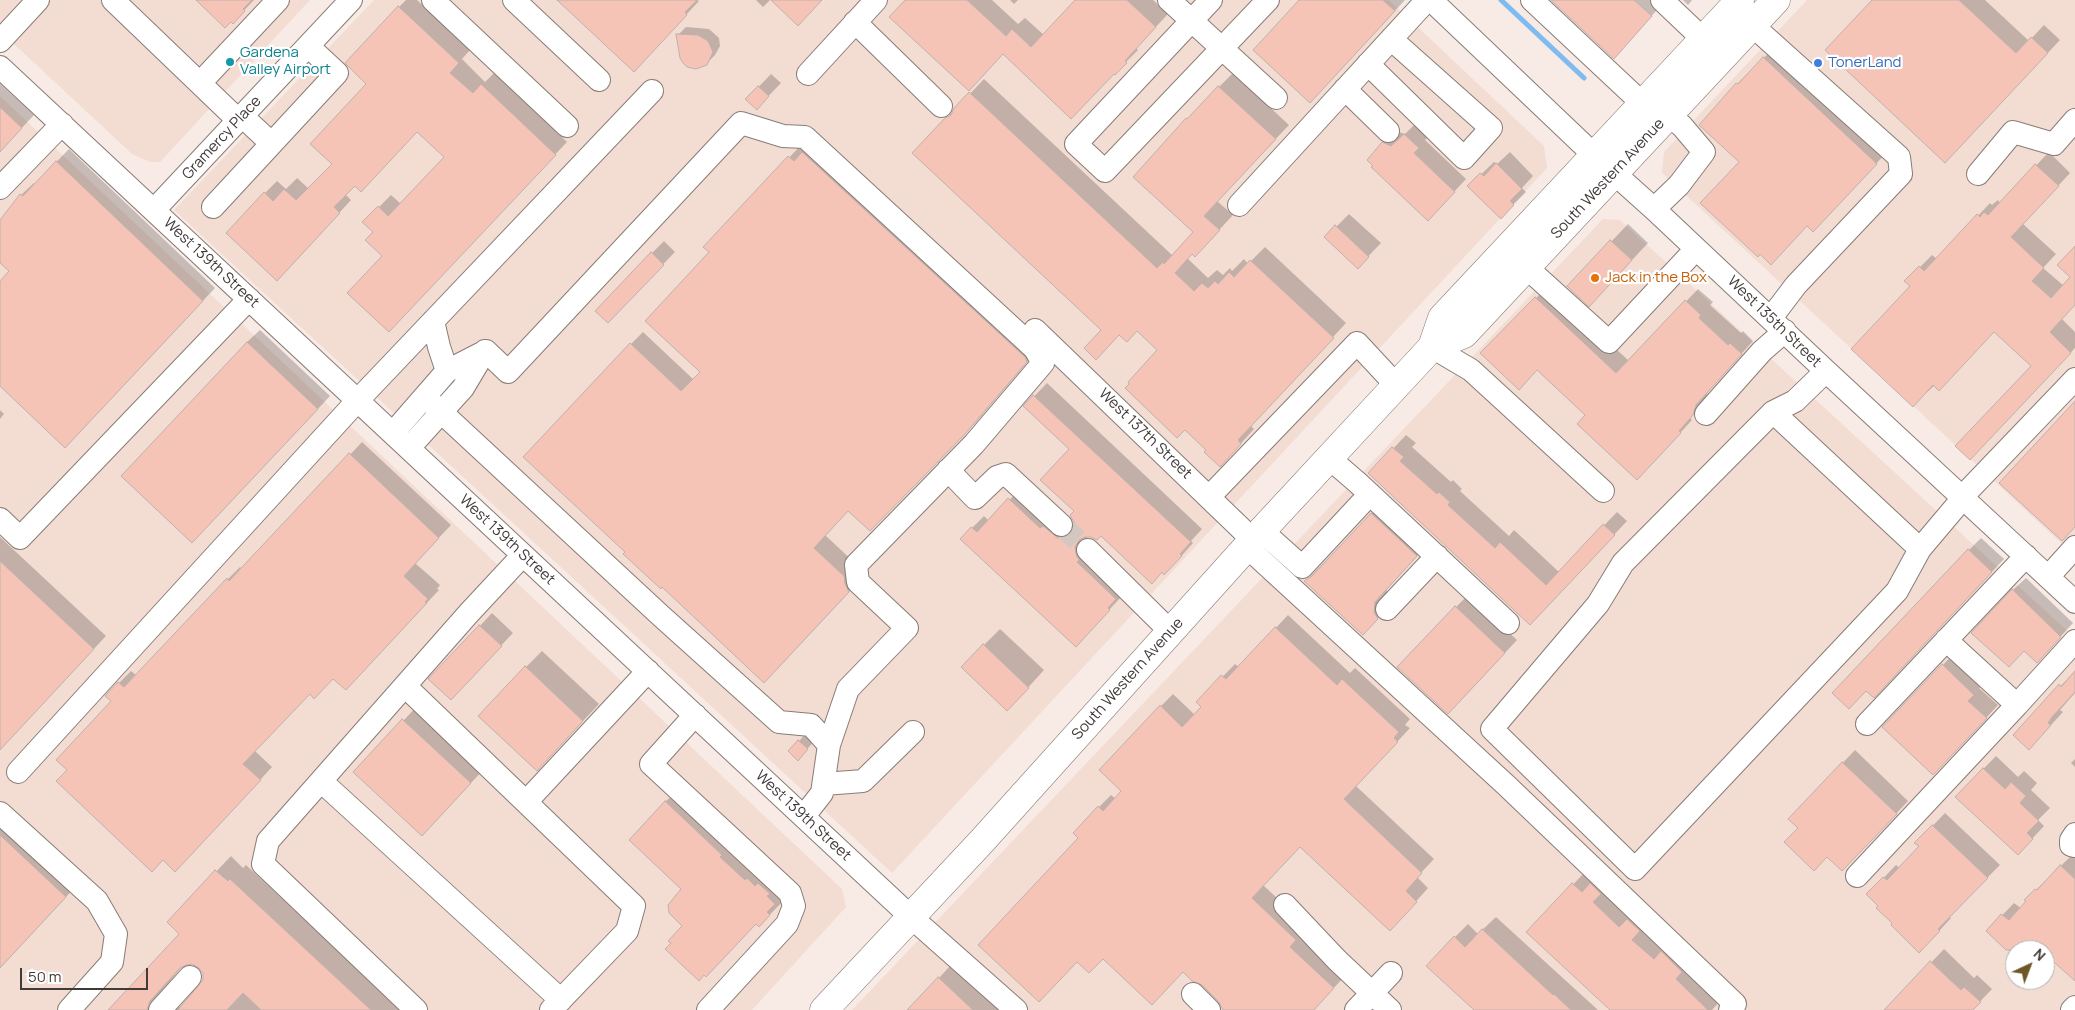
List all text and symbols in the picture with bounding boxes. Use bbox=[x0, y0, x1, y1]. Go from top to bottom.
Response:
place label: Gardena Valley Airport bbox=[240, 44, 331, 79]
place label: TonerLand bbox=[1828, 54, 1901, 72]
marker: Gardena Valley Airport bbox=[224, 56, 236, 68]
marker: TonerLand bbox=[1812, 57, 1824, 69]
street label: Gramercy Place bbox=[179, 93, 265, 183]
street label: South Western Avenue bbox=[1548, 115, 1668, 243]
street label: West 139th Street bbox=[159, 214, 263, 312]
place label: Jack in the Box bbox=[1605, 269, 1707, 287]
marker: Jack in the Box bbox=[1589, 272, 1601, 284]
street label: West 135th Street bbox=[1723, 273, 1825, 371]
street label: West 137th Street bbox=[1095, 385, 1195, 483]
street label: West 139th Street bbox=[455, 491, 559, 589]
street label: South Western Avenue bbox=[1068, 614, 1188, 744]
street label: West 139th Street bbox=[751, 767, 855, 865]
north arrow bbox=[2005, 940, 2055, 990]
text: N bbox=[2030, 944, 2050, 965]
scale bar bbox=[22, 958, 150, 990]
text: 50 m bbox=[28, 966, 62, 987]

